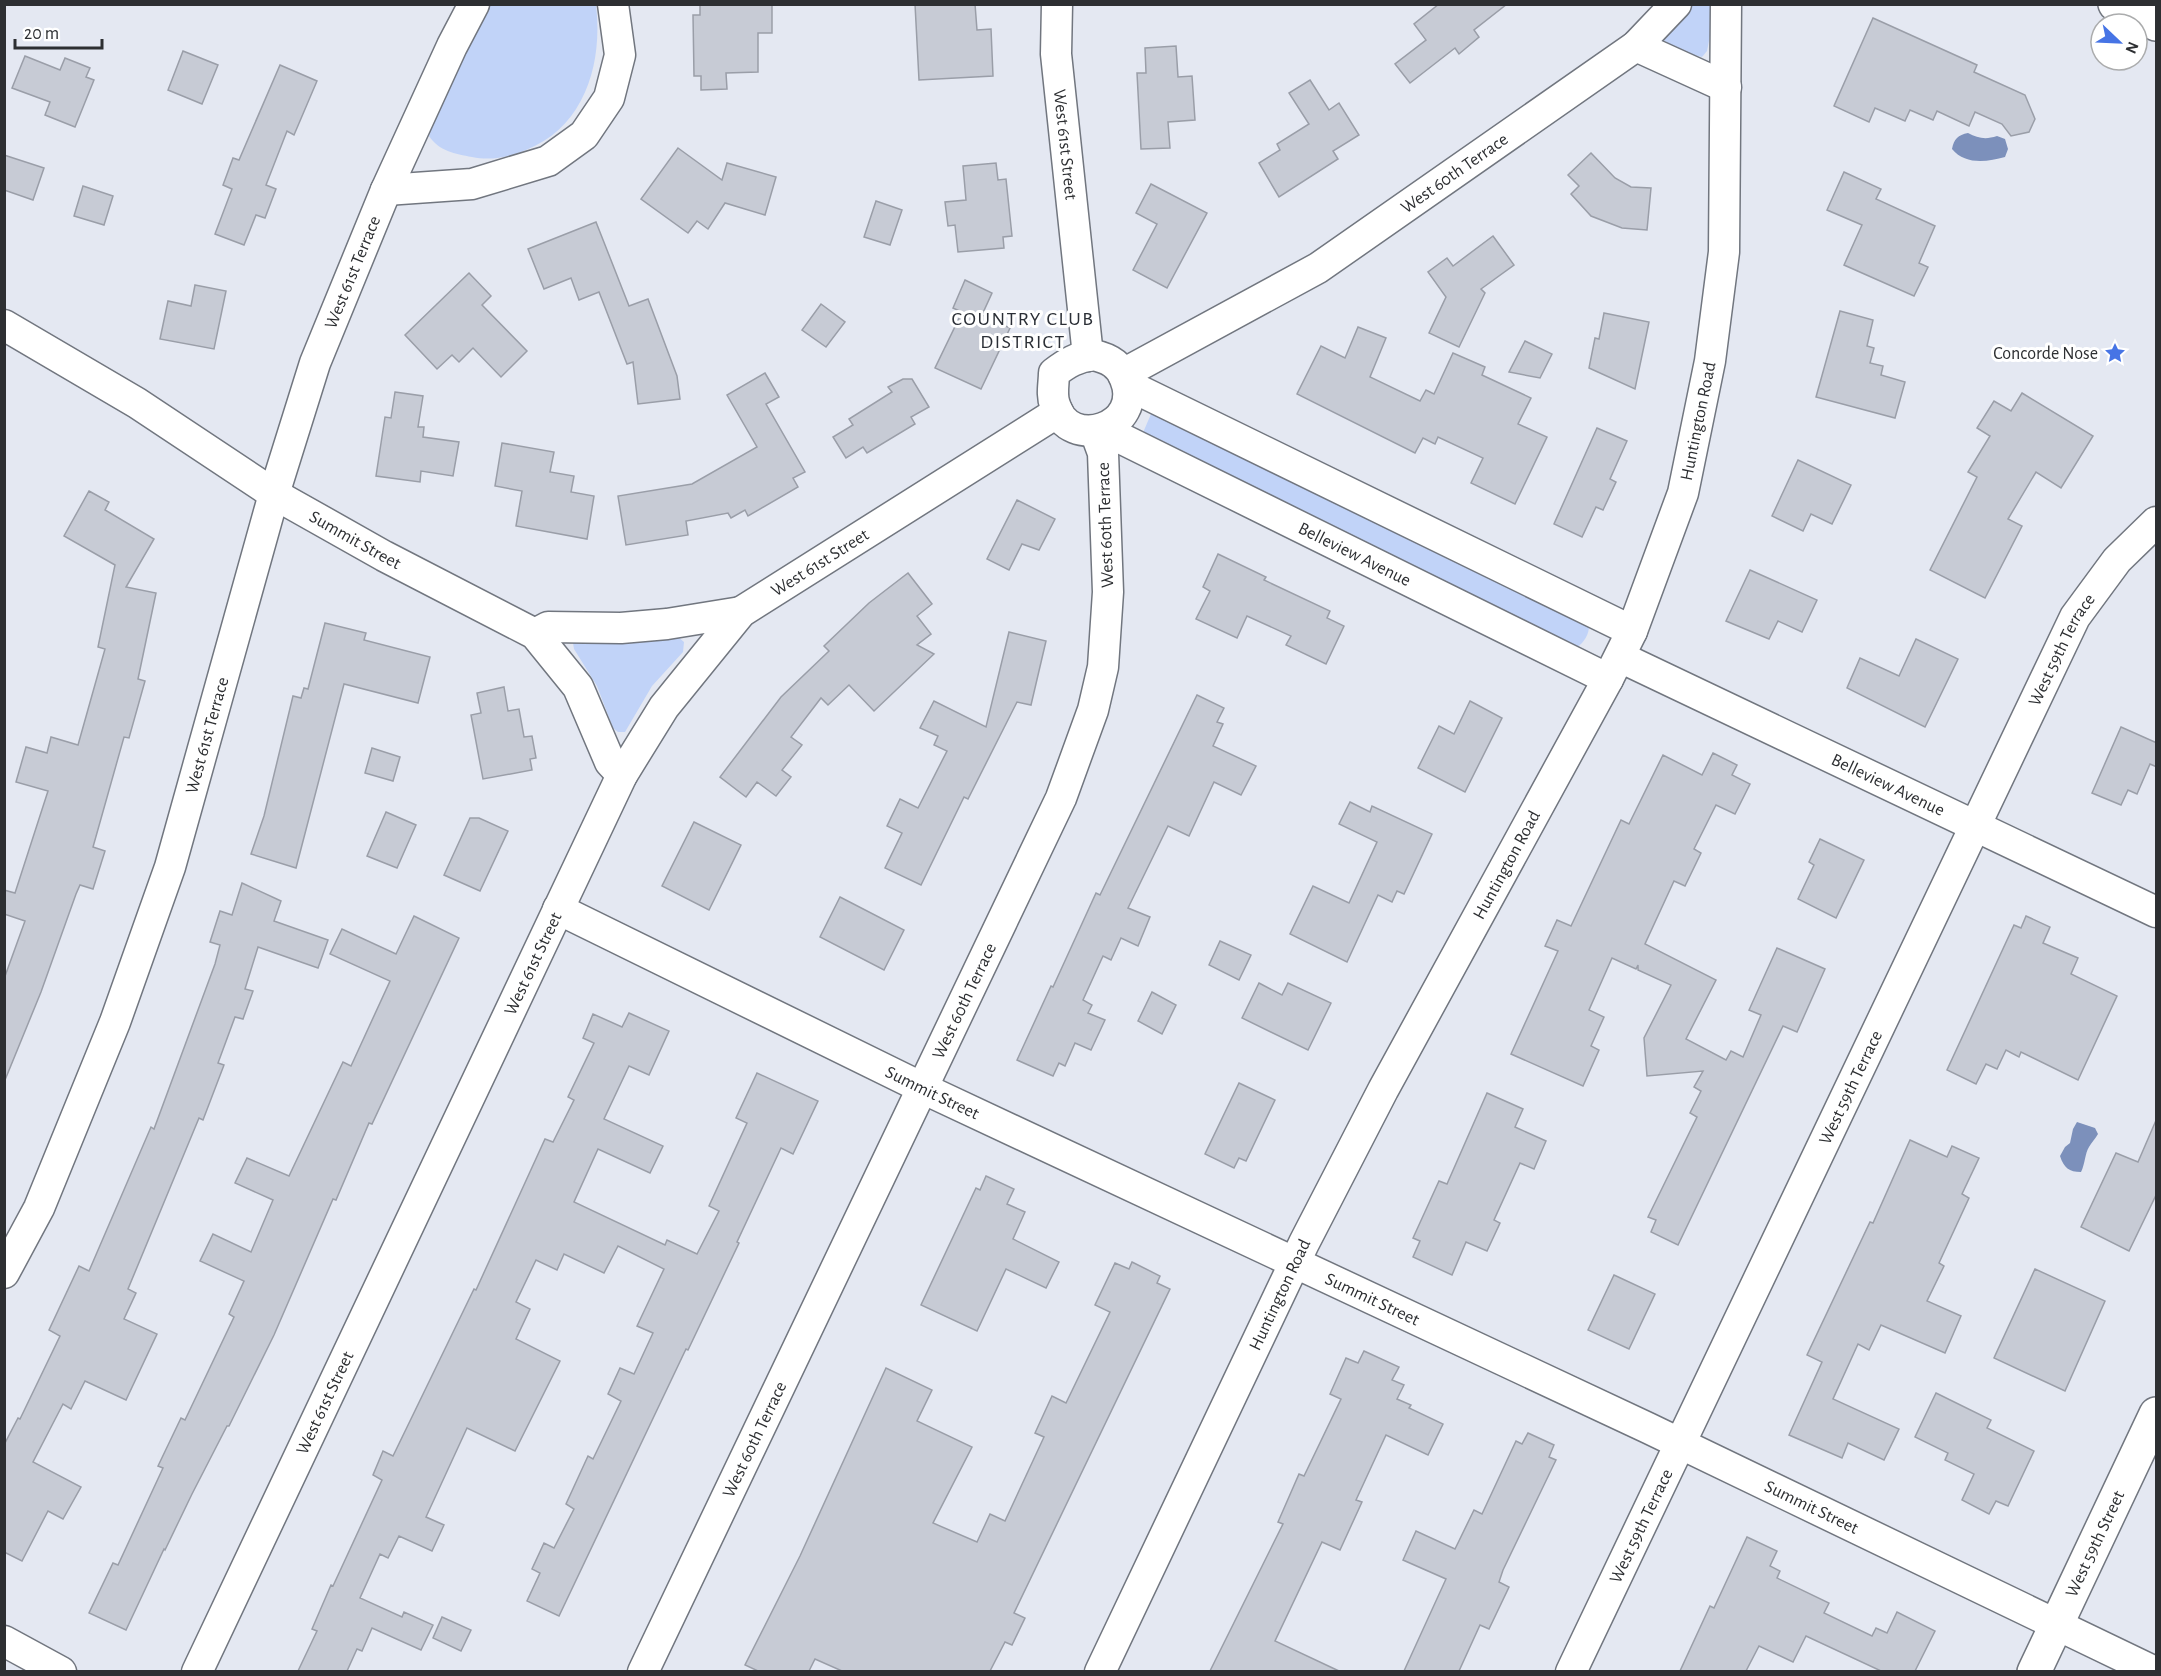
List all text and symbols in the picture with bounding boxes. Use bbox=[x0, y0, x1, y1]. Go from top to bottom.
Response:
scale bar bbox=[15, 12, 102, 50]
north arrow bbox=[2089, 12, 2149, 72]
text: 20 m bbox=[24, 25, 59, 43]
text: N bbox=[2122, 39, 2141, 56]
street label: West 61st Street bbox=[1050, 88, 1079, 201]
street label: West 60th Terrace bbox=[1398, 130, 1512, 217]
street label: West 61st Terrace bbox=[322, 213, 384, 331]
district label: COUNTRY CLUB DISTRICT bbox=[951, 309, 1095, 352]
place icon: Concorde Nose bbox=[2103, 341, 2127, 365]
place label: Concorde Nose bbox=[1993, 345, 2098, 363]
street label: Huntington Road bbox=[1678, 360, 1720, 482]
street label: West 60th Terrace bbox=[1095, 462, 1117, 588]
street label: Summit Street bbox=[306, 508, 404, 573]
street label: Belleview Avenue bbox=[1295, 520, 1413, 590]
street label: West 61st Street bbox=[768, 526, 873, 600]
street label: West 59th Terrace bbox=[2026, 591, 2099, 709]
street label: West 61st Terrace bbox=[183, 675, 232, 796]
street label: Belleview Avenue bbox=[1828, 751, 1947, 820]
street label: Huntington Road bbox=[1470, 808, 1544, 923]
street label: West 61st Street bbox=[502, 909, 566, 1018]
street label: West 60th Terrace bbox=[930, 940, 1000, 1062]
street label: West 59th Terrace bbox=[1816, 1028, 1886, 1148]
street label: Summit Street bbox=[882, 1063, 982, 1124]
street label: Huntington Road bbox=[1246, 1236, 1314, 1353]
street label: Summit Street bbox=[1322, 1270, 1422, 1330]
street label: West 61st Street bbox=[293, 1349, 358, 1457]
street label: West 60th Terrace bbox=[720, 1379, 791, 1500]
street label: West 59th Terrace bbox=[1607, 1466, 1677, 1586]
street label: Summit Street bbox=[1762, 1478, 1861, 1538]
street label: West 59th Street bbox=[2063, 1488, 2129, 1600]

